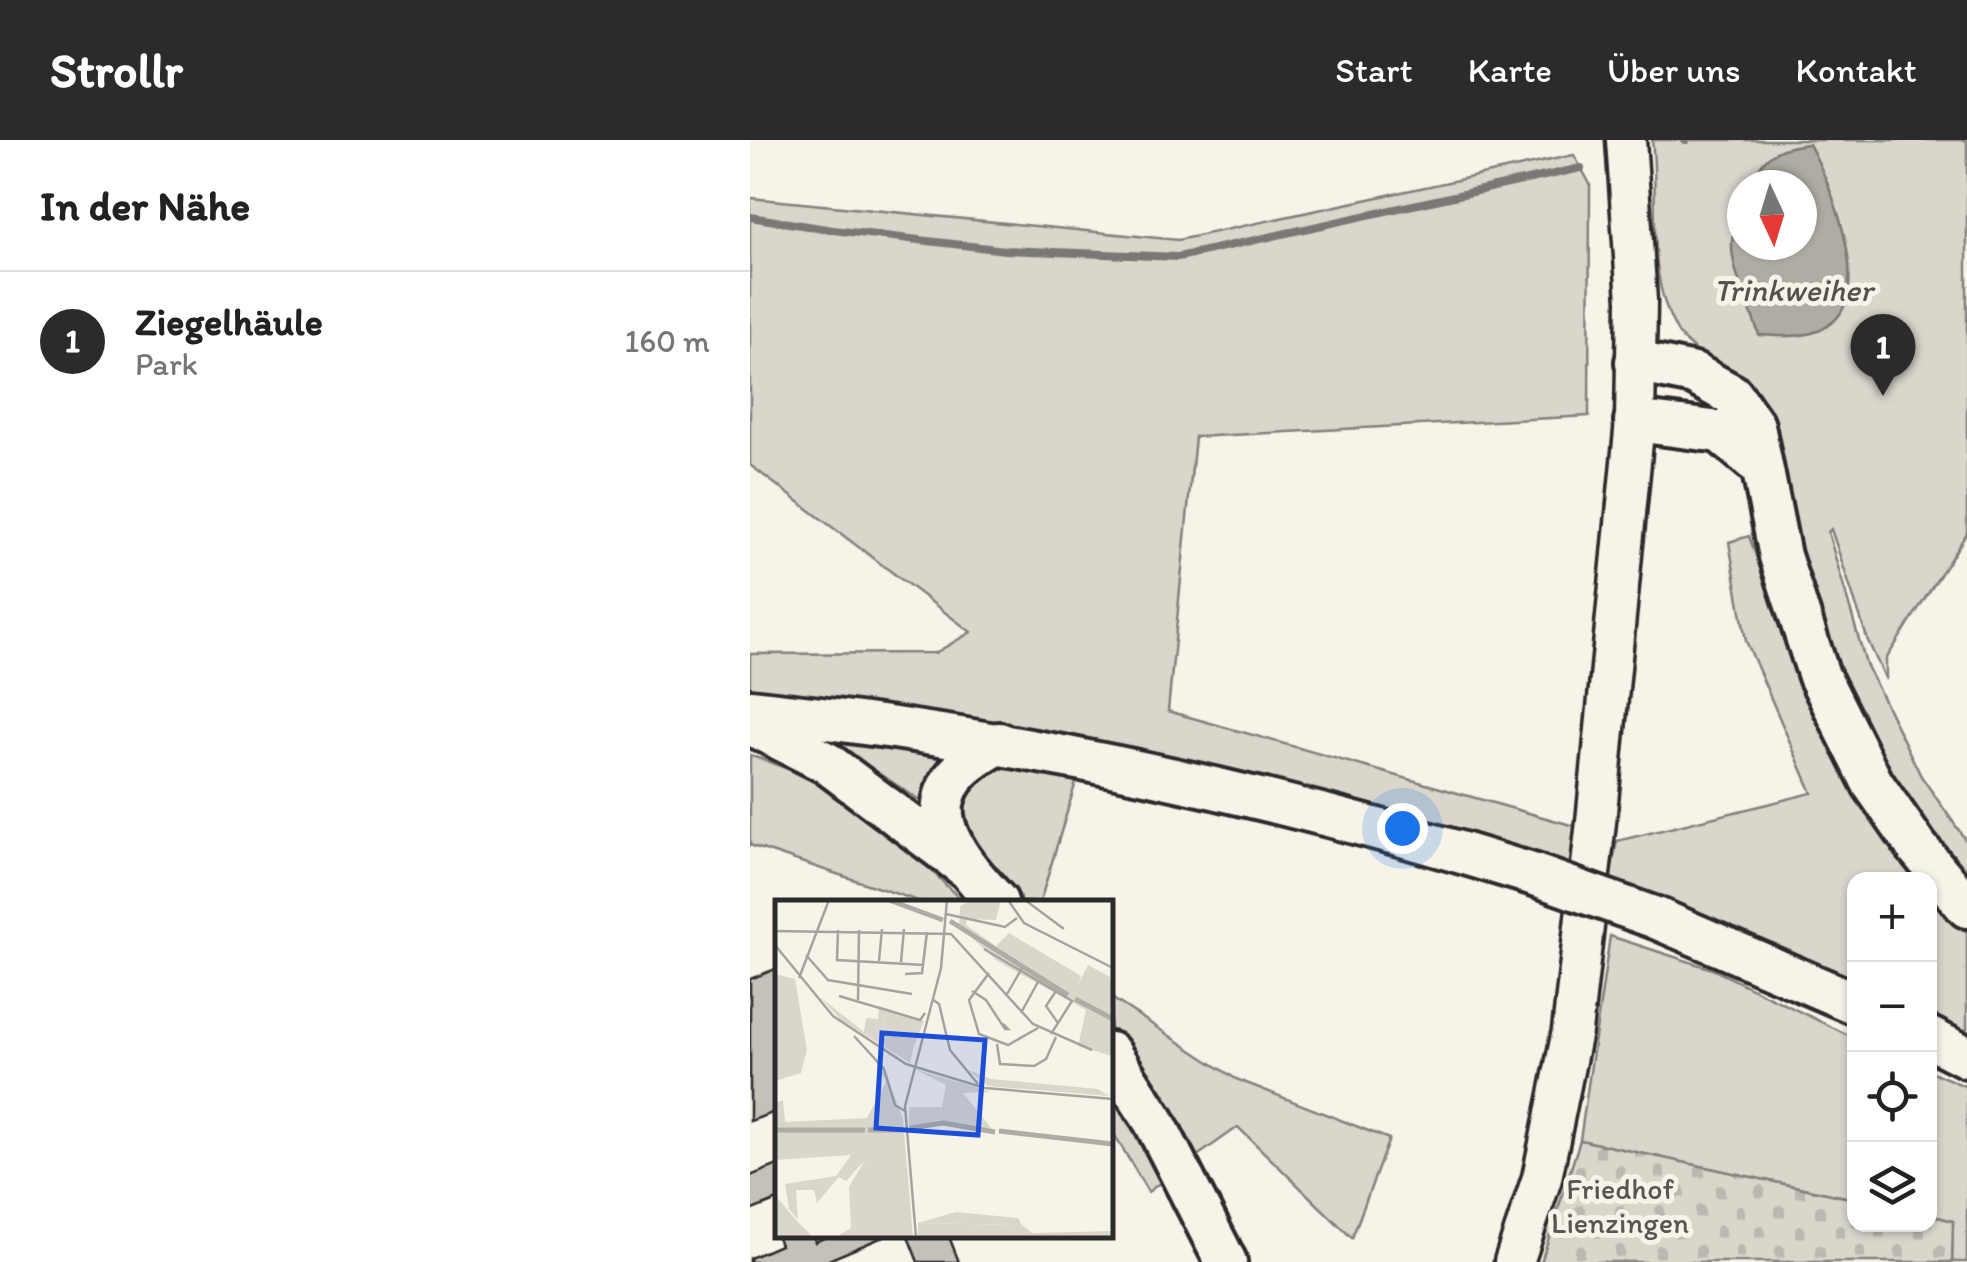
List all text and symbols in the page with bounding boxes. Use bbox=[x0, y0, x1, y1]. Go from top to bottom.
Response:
text: Strollr bbox=[50, 41, 183, 99]
text: Start bbox=[1335, 49, 1413, 91]
text: Karte bbox=[1468, 49, 1552, 91]
text: Über uns bbox=[1607, 49, 1741, 91]
text: Kontakt bbox=[1796, 49, 1917, 91]
north arrow bbox=[1727, 170, 1817, 260]
text: In der Nähe bbox=[40, 180, 250, 231]
water label: Trinkweiher bbox=[1713, 271, 1876, 309]
text: Ziegelhäule bbox=[135, 299, 323, 345]
pin: 1 bbox=[1850, 314, 1916, 396]
text: 1 bbox=[65, 322, 80, 360]
text: 160 m bbox=[624, 322, 710, 360]
text: Park bbox=[135, 345, 198, 383]
your location bbox=[1377, 803, 1428, 854]
map controls bbox=[1847, 872, 1937, 1232]
button: + bbox=[1847, 872, 1937, 962]
inset map bbox=[775, 900, 1112, 1237]
button: − bbox=[1847, 962, 1937, 1052]
button: locate bbox=[1847, 1052, 1937, 1142]
button: layers bbox=[1847, 1142, 1937, 1232]
park label: Friedhof Lienzingen bbox=[1551, 1170, 1689, 1241]

